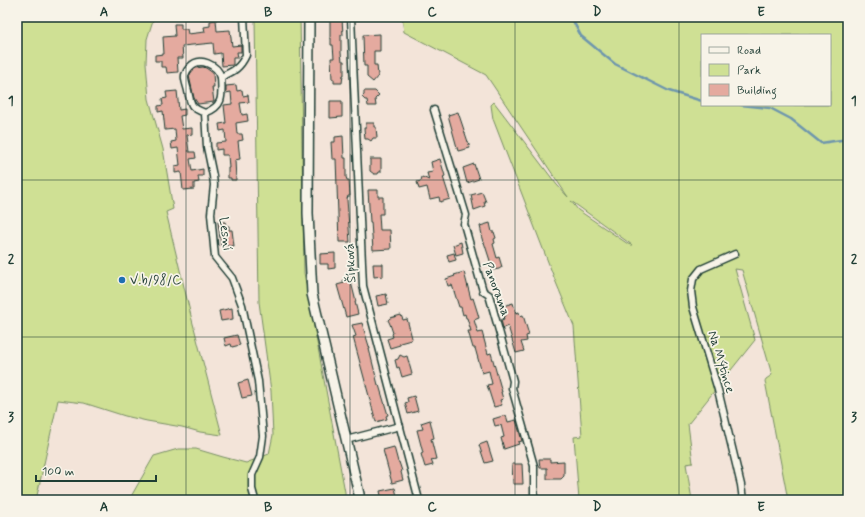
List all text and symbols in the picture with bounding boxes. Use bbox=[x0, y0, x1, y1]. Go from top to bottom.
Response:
text: A bbox=[100, 4, 108, 21]
text: B bbox=[264, 4, 273, 21]
text: C bbox=[427, 4, 437, 21]
text: D bbox=[593, 4, 602, 21]
text: E bbox=[757, 4, 765, 21]
legend bbox=[701, 34, 831, 106]
text: Road bbox=[737, 43, 761, 59]
text: Park bbox=[737, 63, 761, 79]
text: Building bbox=[737, 83, 777, 100]
text: 1 bbox=[8, 93, 14, 110]
text: 1 bbox=[851, 93, 857, 110]
street label: Lesní bbox=[214, 216, 236, 252]
street label: Šípková bbox=[341, 243, 361, 283]
text: 2 bbox=[8, 251, 15, 268]
text: 2 bbox=[851, 251, 858, 268]
street label: Panorama bbox=[478, 259, 514, 319]
place label: V.b/98/C bbox=[130, 272, 182, 289]
marker: V.b/98/C bbox=[117, 275, 127, 285]
street label: Na Mýtince bbox=[703, 329, 739, 395]
text: 3 bbox=[8, 409, 14, 426]
text: 3 bbox=[851, 409, 857, 426]
scale bar bbox=[36, 457, 156, 483]
text: 100 m bbox=[42, 464, 74, 480]
text: A bbox=[100, 499, 108, 516]
text: B bbox=[264, 499, 273, 516]
text: C bbox=[427, 499, 437, 516]
text: D bbox=[593, 499, 602, 516]
text: E bbox=[757, 499, 765, 516]

